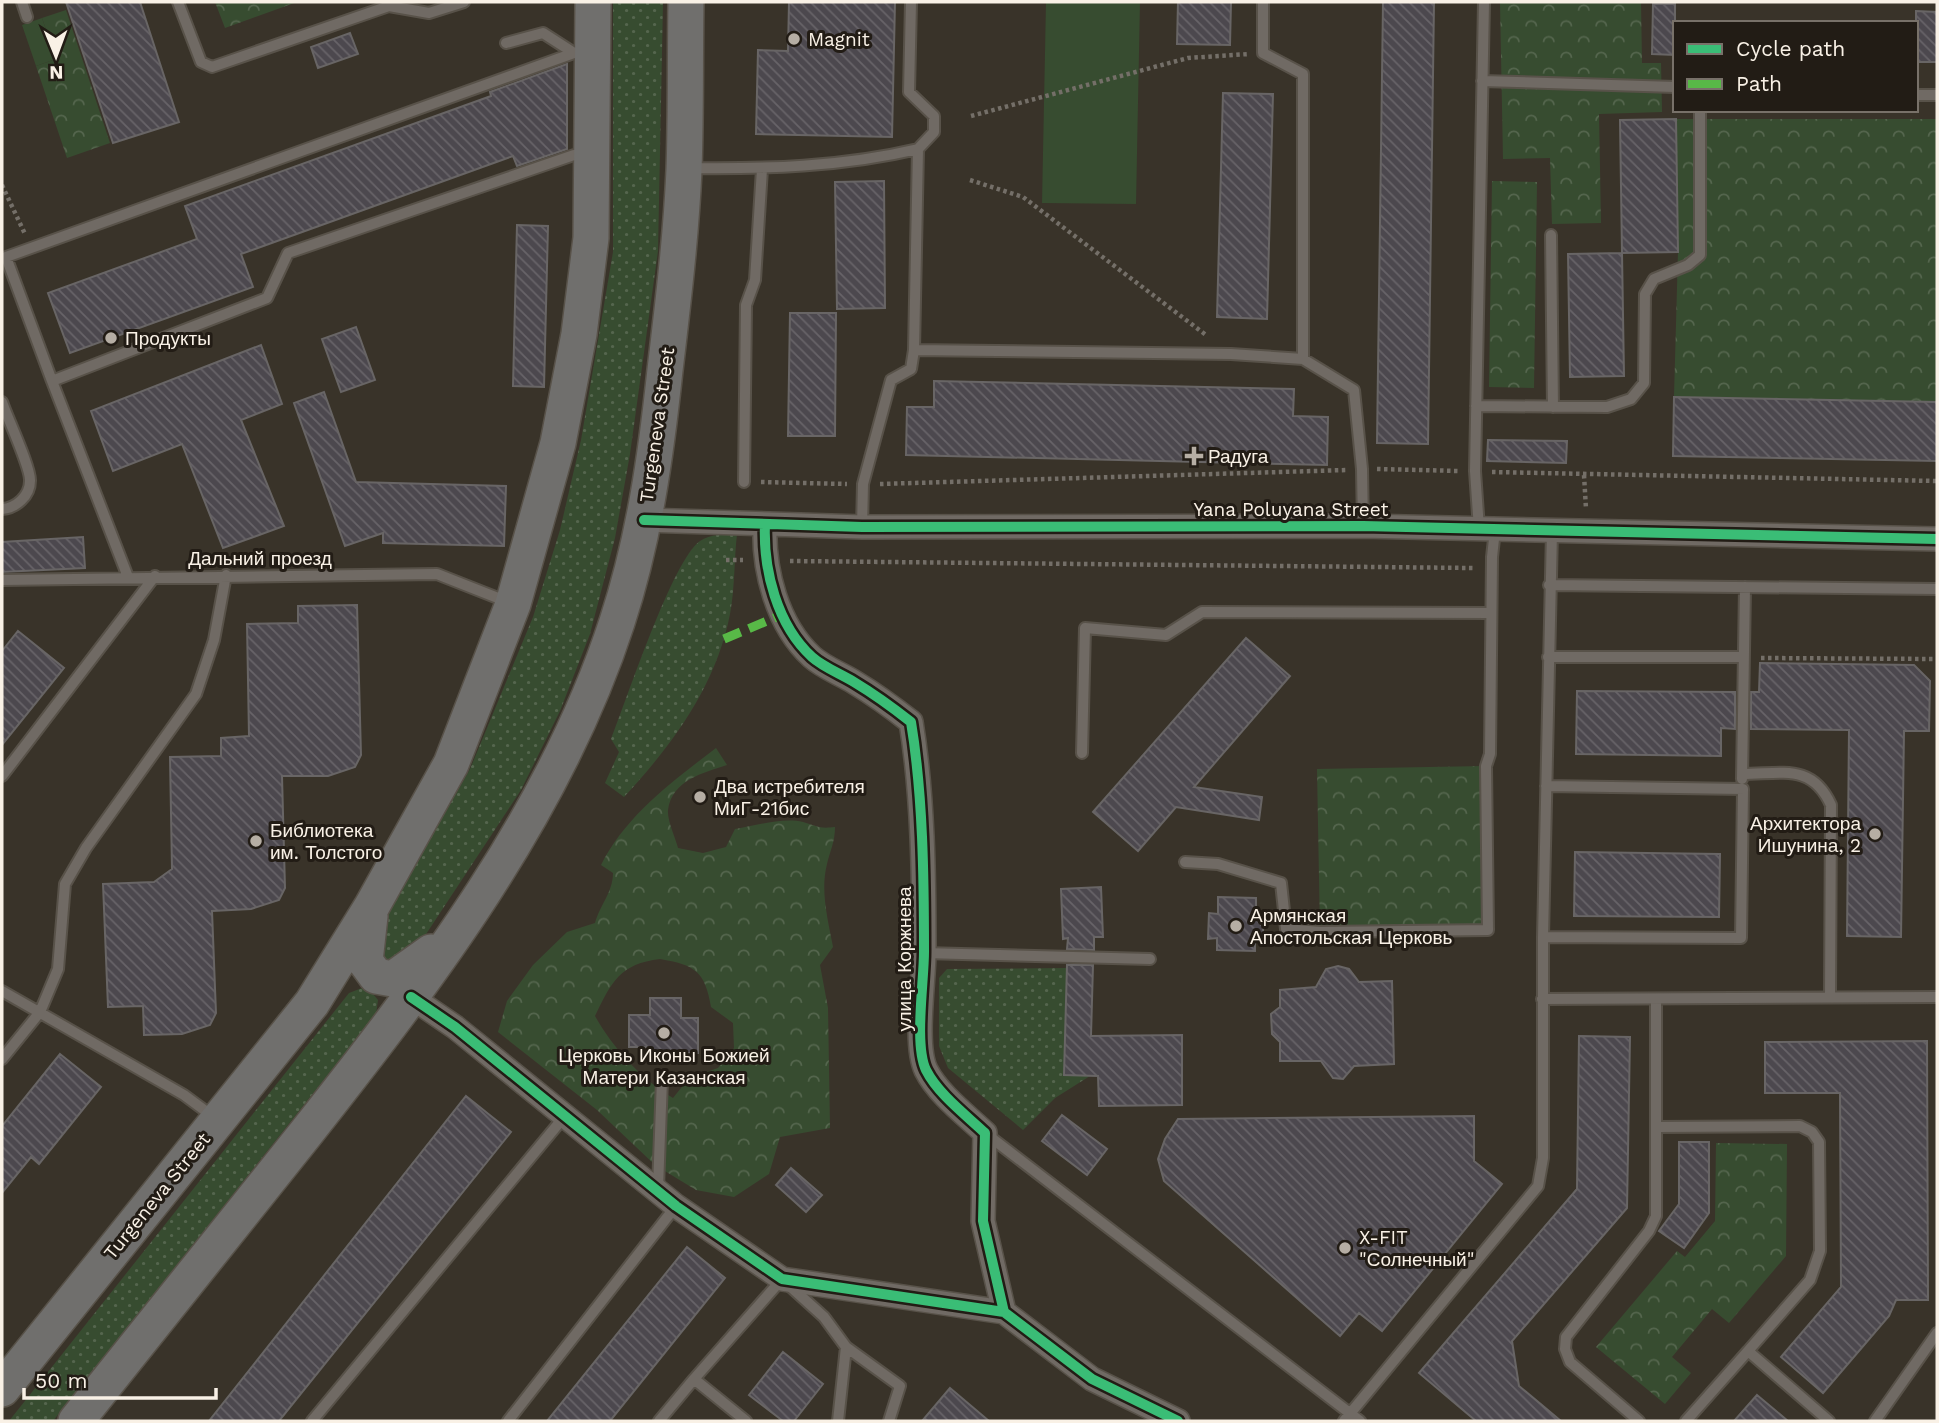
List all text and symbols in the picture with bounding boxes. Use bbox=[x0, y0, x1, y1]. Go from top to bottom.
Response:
north arrow bbox=[21, 21, 91, 91]
legend bbox=[1673, 21, 1918, 112]
place label: Magnit bbox=[808, 28, 870, 51]
marker: Magnit bbox=[786, 31, 802, 47]
text: Cycle path bbox=[1736, 36, 1845, 61]
text: N bbox=[49, 61, 64, 84]
text: Path bbox=[1736, 71, 1782, 96]
place label: Продукты bbox=[125, 327, 211, 350]
marker: Продукты bbox=[103, 330, 119, 346]
street label: Turgeneva Street bbox=[635, 346, 679, 504]
place label: Радуга bbox=[1208, 445, 1269, 468]
marker: Радуга bbox=[1186, 448, 1202, 464]
street label: Yana Poluyana Street bbox=[1194, 498, 1389, 521]
street label: Дальний проезд bbox=[188, 547, 332, 570]
place label: Два истребителя МиГ-21бис bbox=[714, 775, 865, 820]
marker: Два истребителя МиГ-21бис bbox=[692, 789, 708, 805]
place label: Архитектора Ишунина, 2 bbox=[1750, 812, 1861, 857]
place label: Библиотека им. Толстого bbox=[270, 819, 382, 864]
marker: Архитектора Ишунина, 2 bbox=[1867, 826, 1883, 842]
marker: Библиотека им. Толстого bbox=[248, 833, 264, 849]
street label: улица Коржнева bbox=[893, 886, 916, 1032]
place label: Армянская Апостольская Церковь bbox=[1250, 904, 1453, 949]
marker: Армянская Апостольская Церковь bbox=[1228, 918, 1244, 934]
marker: Церковь Иконы Божией Матери Казанская bbox=[656, 1025, 672, 1041]
place label: Церковь Иконы Божией Матери Казанская bbox=[558, 1044, 770, 1089]
street label: Turgeneva Street bbox=[99, 1128, 215, 1264]
place label: X-FIT "Солнечный" bbox=[1359, 1226, 1474, 1271]
marker: X-FIT "Солнечный" bbox=[1337, 1240, 1353, 1256]
scale bar bbox=[24, 1356, 217, 1400]
text: 50 m bbox=[35, 1368, 87, 1393]

